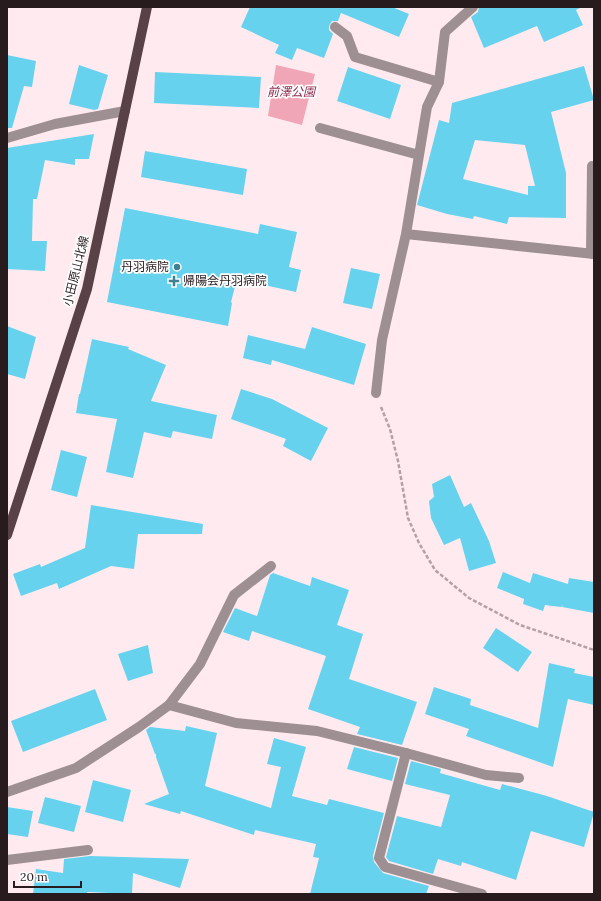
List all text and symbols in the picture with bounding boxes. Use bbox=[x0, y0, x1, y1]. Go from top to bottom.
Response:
park label: 前澤公園 bbox=[267, 84, 317, 99]
street label: 小田原山北線 bbox=[60, 234, 92, 308]
place label: 丹羽病院 bbox=[121, 259, 169, 274]
marker: 丹羽病院 bbox=[172, 262, 182, 272]
place label: 帰陽会丹羽病院 bbox=[183, 273, 267, 288]
marker: 帰陽会丹羽病院 bbox=[168, 275, 180, 287]
scale bar bbox=[14, 863, 81, 889]
text: 20 m bbox=[20, 869, 48, 884]

